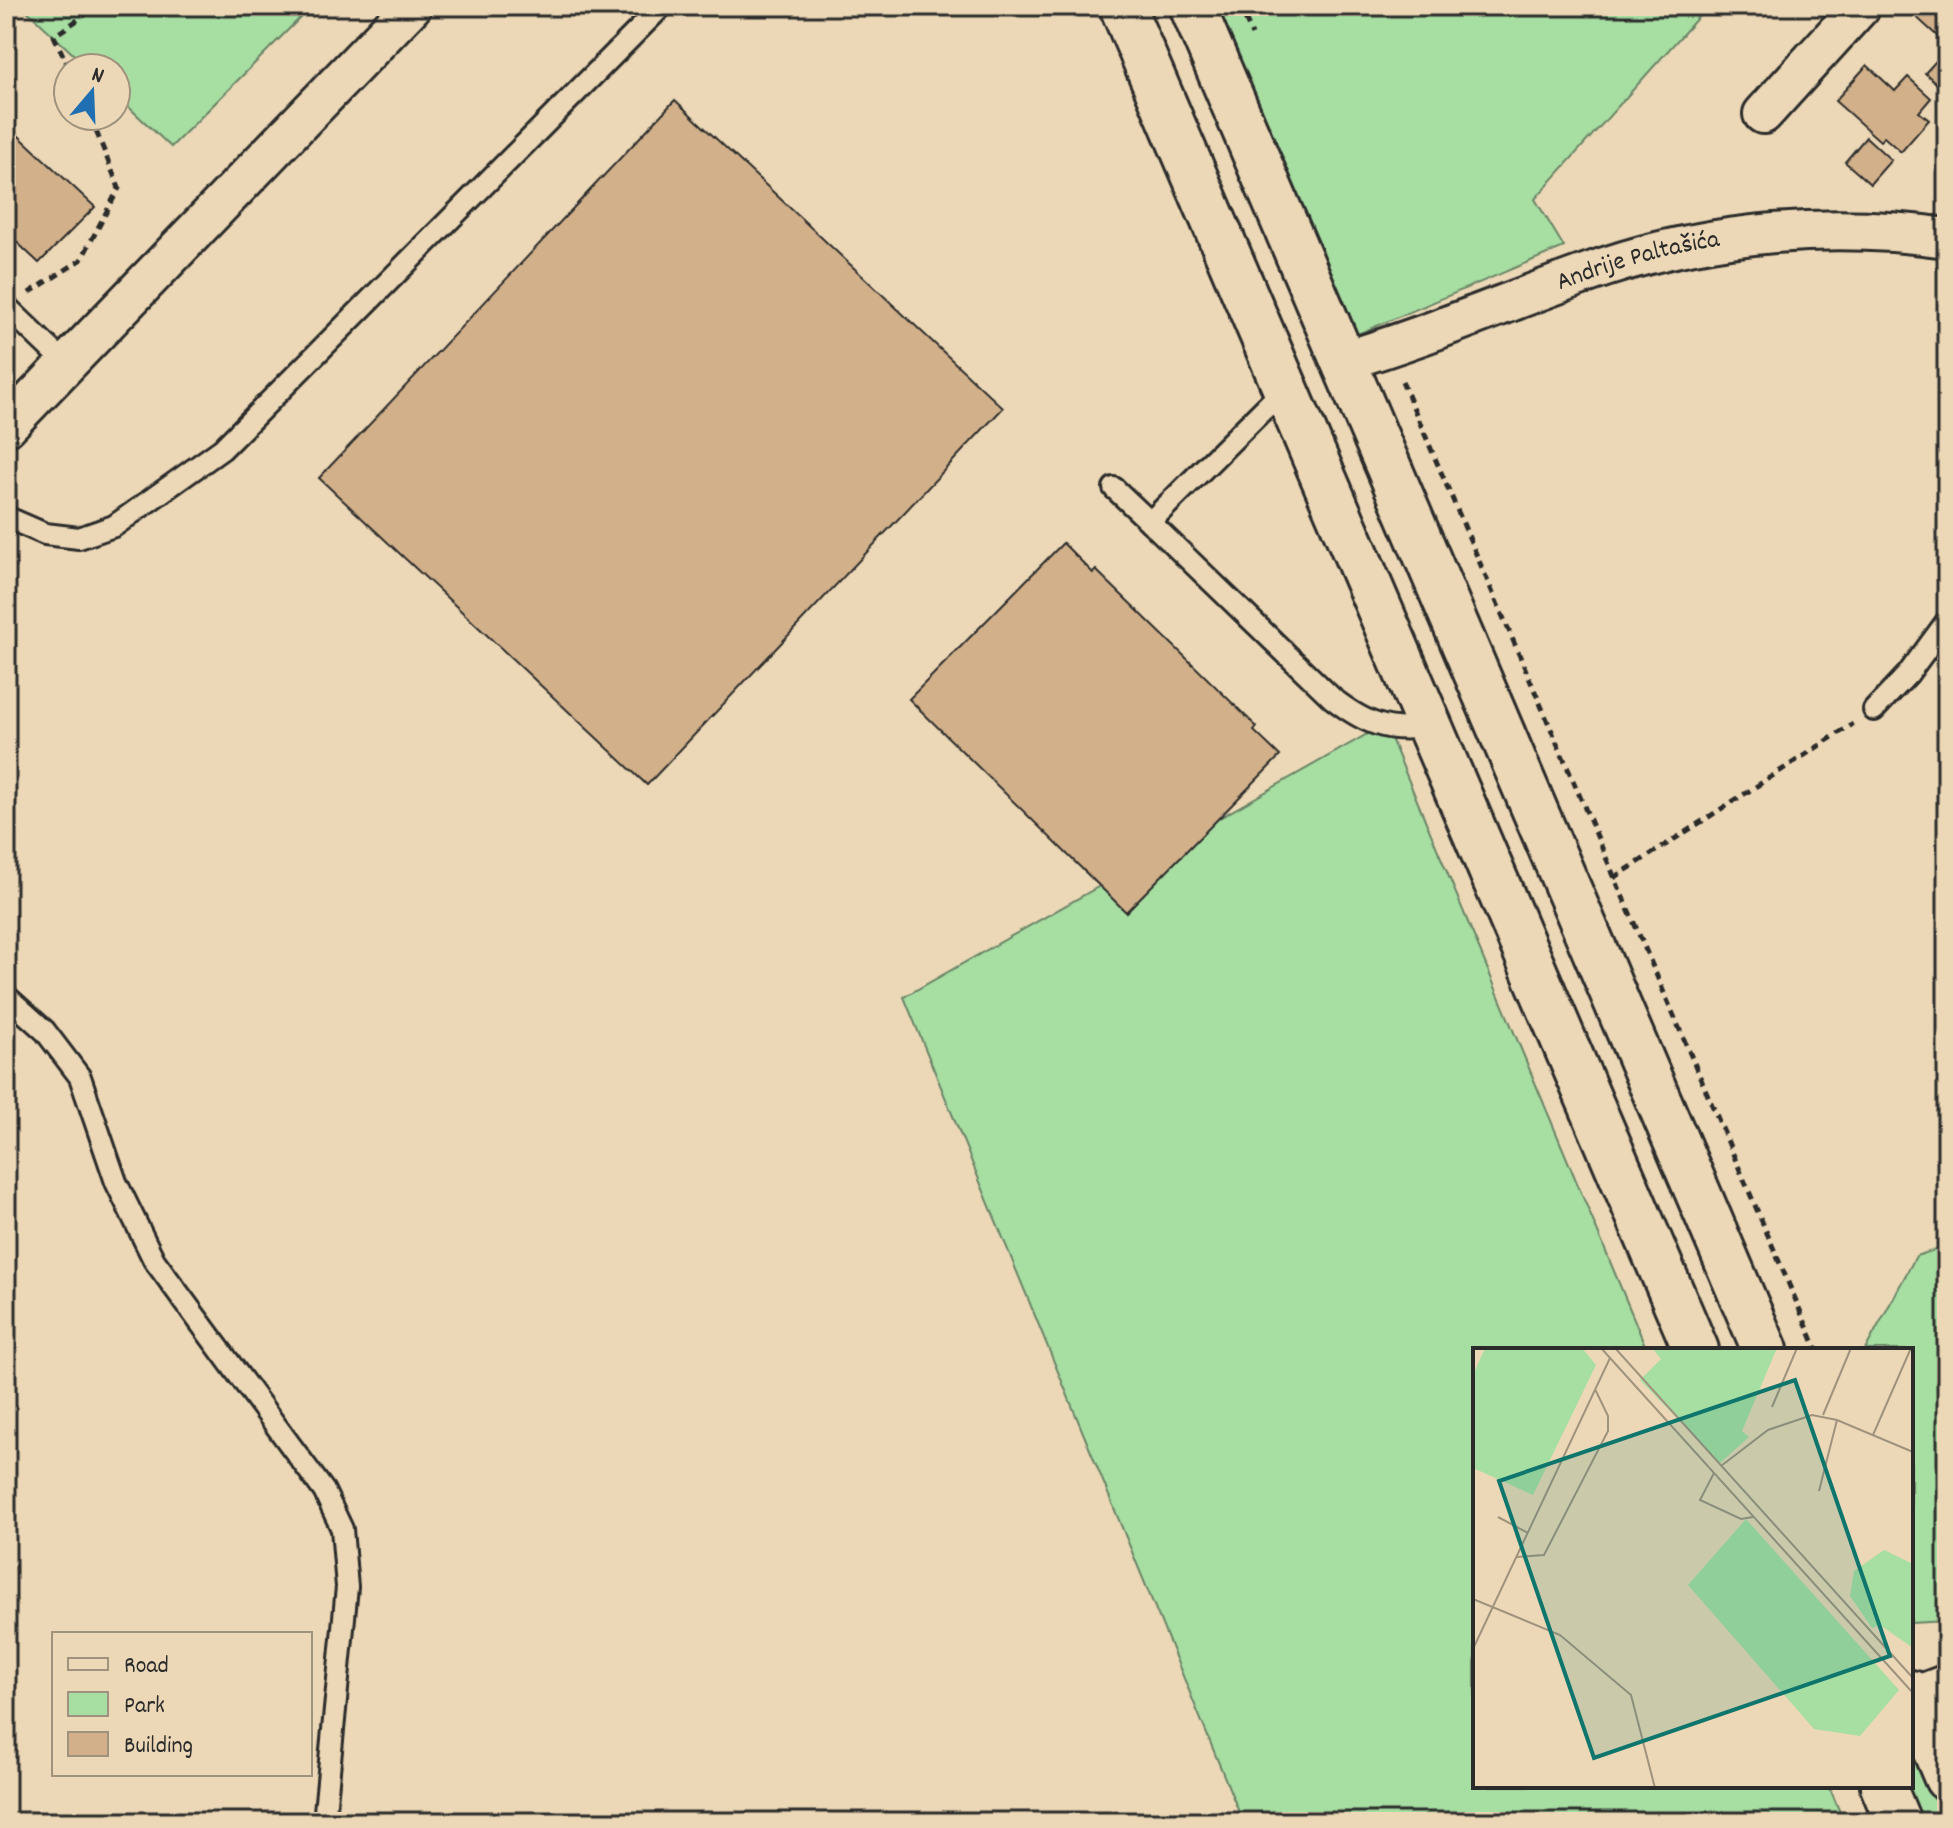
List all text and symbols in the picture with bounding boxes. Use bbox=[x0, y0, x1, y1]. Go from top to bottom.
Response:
north arrow bbox=[52, 52, 132, 132]
text: N bbox=[87, 60, 108, 93]
street label: Andrije Paltašića bbox=[1551, 221, 1723, 301]
inset map bbox=[1473, 1348, 1913, 1788]
legend bbox=[52, 1632, 312, 1776]
text: Road bbox=[124, 1650, 169, 1684]
text: Park bbox=[124, 1690, 165, 1724]
text: Building bbox=[124, 1730, 193, 1764]

